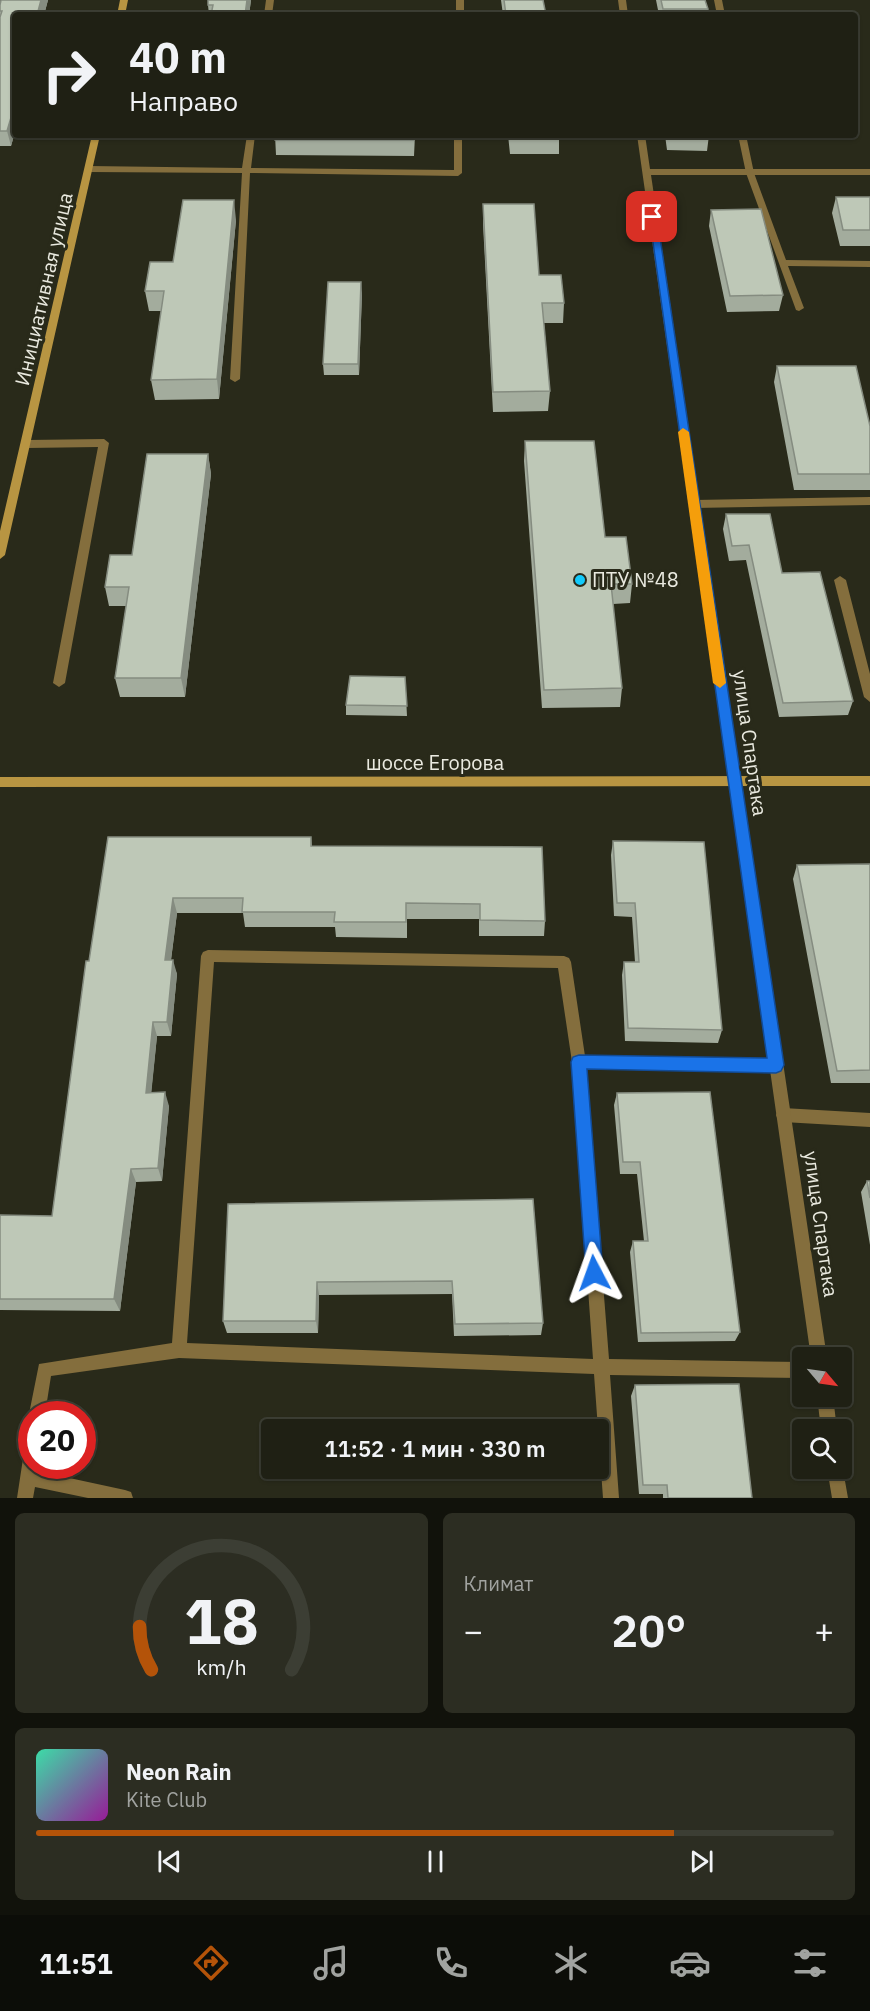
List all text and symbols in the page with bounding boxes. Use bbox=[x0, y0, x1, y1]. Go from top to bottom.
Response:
text: 40 m bbox=[129, 30, 227, 85]
icon: right bbox=[30, 36, 108, 114]
text: Направо bbox=[129, 83, 238, 118]
street label: Инициативная улица bbox=[8, 189, 79, 388]
pin bbox=[626, 191, 677, 242]
icon: arrive bbox=[635, 200, 668, 233]
place label: ПТУ №48 bbox=[592, 566, 679, 593]
marker: ПТУ №48 bbox=[573, 573, 587, 587]
street label: улица Спартака bbox=[727, 668, 774, 818]
street label: шоссе Егорова bbox=[366, 749, 505, 776]
street label: улица Спартака bbox=[798, 1149, 845, 1299]
position arrow bbox=[562, 1241, 626, 1305]
north arrow bbox=[792, 1347, 852, 1407]
map controls bbox=[792, 1347, 852, 1479]
speed limit sign: 20 bbox=[18, 1401, 96, 1479]
button: search bbox=[792, 1419, 852, 1479]
text: 11:52 · 1 мин · 330 m bbox=[324, 1434, 546, 1463]
text: Климат bbox=[464, 1570, 534, 1597]
text: 18 bbox=[184, 1580, 259, 1661]
text: 20° bbox=[611, 1601, 686, 1659]
text: − bbox=[464, 1609, 483, 1652]
text: + bbox=[814, 1609, 834, 1652]
text: km/h bbox=[196, 1653, 246, 1681]
text: Neon Rain bbox=[126, 1757, 232, 1786]
text: Kite Club bbox=[126, 1786, 207, 1813]
icon: previous bbox=[153, 1845, 186, 1878]
icon: pause bbox=[419, 1845, 452, 1878]
icon: next bbox=[685, 1845, 718, 1878]
icon: directions bbox=[190, 1942, 232, 1984]
icon: music bbox=[310, 1942, 352, 1984]
icon: phone bbox=[430, 1942, 472, 1984]
icon: climate bbox=[550, 1942, 592, 1984]
icon: car bbox=[669, 1942, 711, 1984]
icon: filters bbox=[789, 1942, 831, 1984]
text: 11:51 bbox=[39, 1946, 113, 1981]

